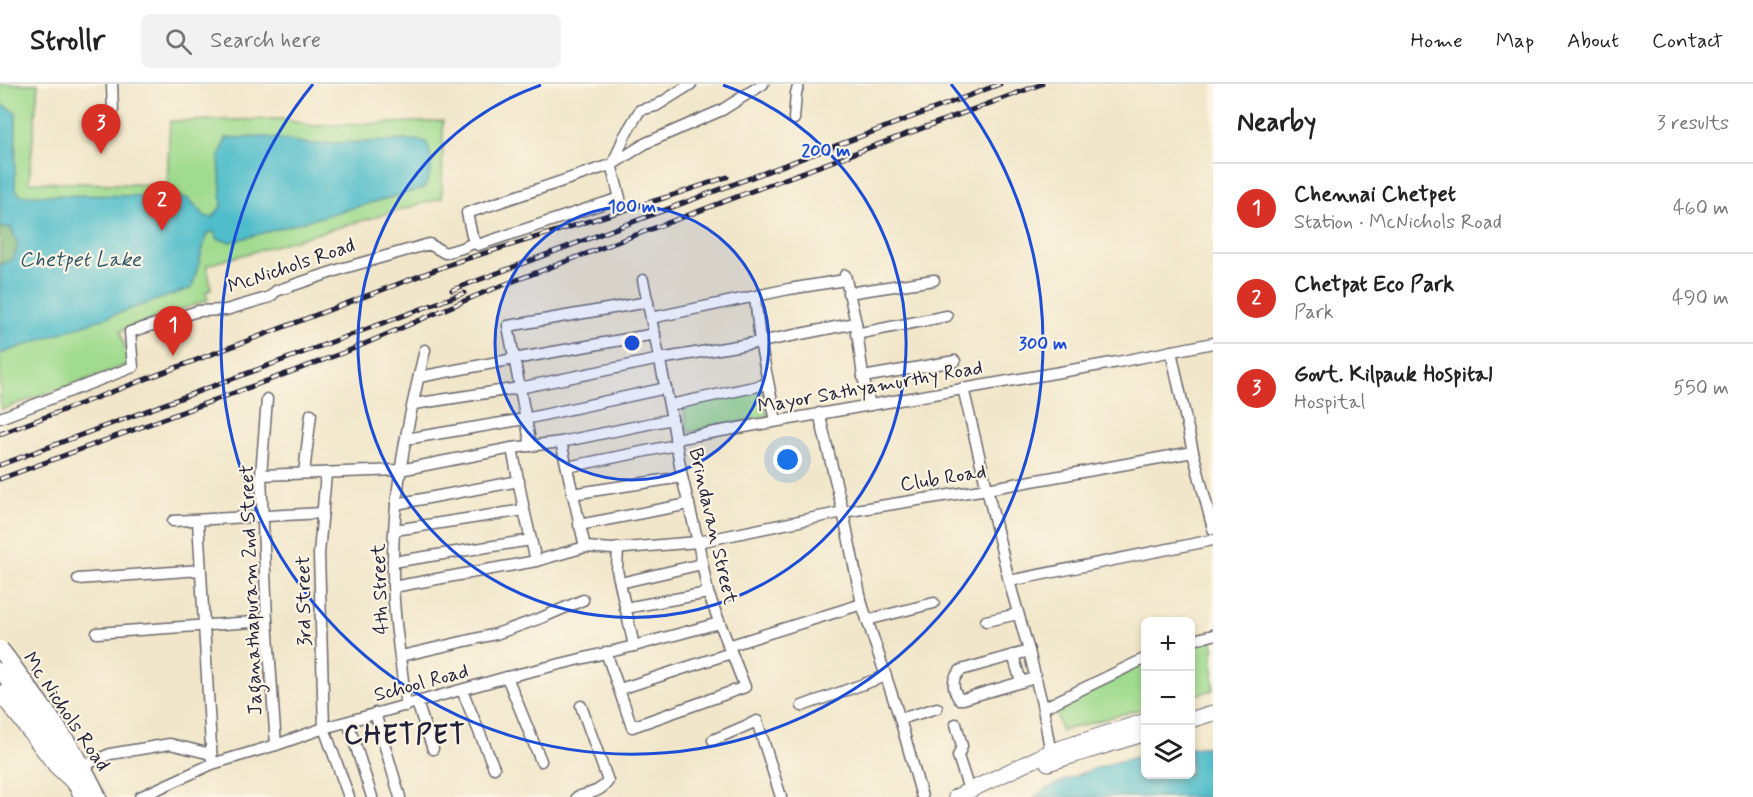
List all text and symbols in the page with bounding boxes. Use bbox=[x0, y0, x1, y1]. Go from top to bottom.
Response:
search box bbox=[141, 14, 561, 68]
text: Strollr bbox=[30, 23, 105, 60]
icon: search bbox=[162, 25, 195, 58]
text: Search here bbox=[210, 27, 321, 55]
text: Home bbox=[1411, 27, 1463, 55]
text: Map bbox=[1496, 27, 1534, 55]
text: About bbox=[1567, 27, 1619, 55]
text: Contact bbox=[1652, 27, 1723, 55]
pin: 3 bbox=[82, 104, 120, 154]
text: Nearby bbox=[1237, 106, 1316, 140]
text: 3 results bbox=[1657, 110, 1729, 137]
text: 200 m bbox=[801, 139, 851, 163]
text: Chennai Chetpet bbox=[1294, 181, 1456, 209]
pin: 2 bbox=[142, 182, 182, 231]
text: 100 m bbox=[608, 195, 656, 219]
text: 1 bbox=[1252, 195, 1261, 222]
text: 460 m bbox=[1673, 195, 1729, 222]
text: Station · McNichols Road bbox=[1294, 209, 1502, 236]
street label: McNichols Road bbox=[224, 232, 359, 301]
water label: Chetpet Lake bbox=[19, 246, 142, 274]
text: Chetpat Eco Park bbox=[1294, 271, 1454, 299]
text: 2 bbox=[1252, 285, 1261, 312]
text: 490 m bbox=[1672, 285, 1729, 312]
text: Park bbox=[1294, 299, 1334, 326]
pin: 1 bbox=[154, 306, 192, 356]
text: 300 m bbox=[1019, 332, 1067, 356]
centre of rings bbox=[622, 333, 642, 353]
street label: Mayor Sathyamurthy Road bbox=[756, 354, 985, 421]
text: Govt. Kilpauk Hospital bbox=[1294, 361, 1492, 389]
text: 3 bbox=[1252, 375, 1261, 402]
text: 550 m bbox=[1673, 375, 1729, 402]
text: Hospital bbox=[1294, 389, 1365, 416]
street label: Brindavan Street bbox=[681, 445, 744, 608]
your location bbox=[773, 445, 802, 474]
street label: Club Road bbox=[898, 458, 988, 499]
street label: Jaganathapuram 2nd Street bbox=[234, 464, 271, 716]
street label: 4th Street bbox=[365, 543, 396, 635]
street label: 3rd Street bbox=[290, 555, 319, 647]
map controls bbox=[1141, 617, 1195, 779]
button: + bbox=[1141, 617, 1195, 671]
street label: Mc Nichols Road bbox=[16, 647, 116, 777]
street label: School Road bbox=[371, 658, 472, 709]
button: − bbox=[1141, 671, 1195, 725]
district label: CHETPET bbox=[344, 719, 466, 753]
button: layers bbox=[1141, 725, 1195, 779]

